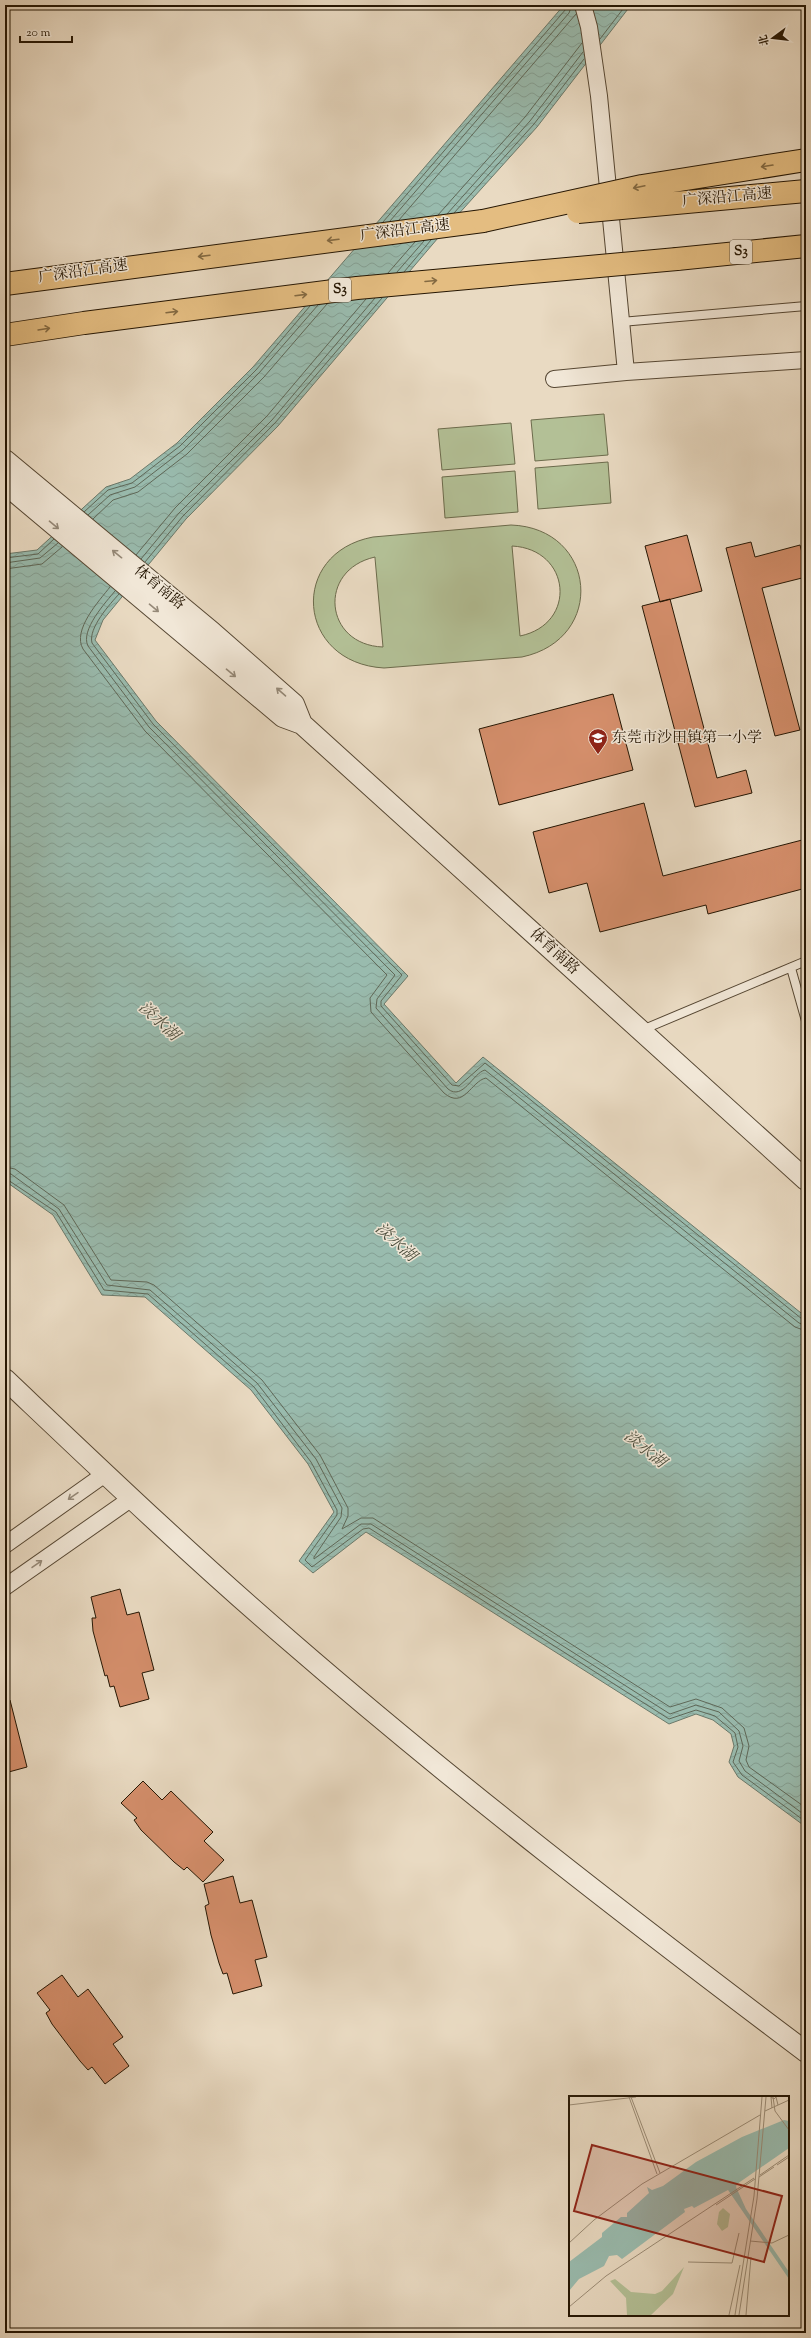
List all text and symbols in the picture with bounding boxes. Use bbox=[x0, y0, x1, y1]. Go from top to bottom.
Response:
scale bar bbox=[20, 18, 72, 44]
north arrow bbox=[753, 18, 793, 58]
text: 20 m bbox=[26, 24, 51, 42]
text: 北 bbox=[755, 33, 773, 48]
one-way arrow bbox=[761, 162, 774, 170]
one-way arrow bbox=[633, 183, 646, 191]
street label: 广深沿江高速 bbox=[681, 184, 773, 212]
street label: 广深沿江高速 bbox=[359, 215, 451, 247]
one-way arrow bbox=[327, 236, 340, 244]
road number: S3 bbox=[730, 240, 752, 264]
one-way arrow bbox=[198, 252, 211, 260]
street label: 广深沿江高速 bbox=[37, 255, 129, 289]
road number: S3 bbox=[329, 278, 351, 302]
one-way arrow bbox=[424, 278, 437, 285]
one-way arrow bbox=[294, 291, 307, 299]
one-way arrow bbox=[165, 308, 178, 315]
one-way arrow bbox=[37, 325, 50, 333]
one-way arrow bbox=[49, 521, 59, 530]
one-way arrow bbox=[112, 549, 123, 558]
street label: 体育南路 bbox=[129, 561, 189, 615]
one-way arrow bbox=[149, 604, 159, 613]
one-way arrow bbox=[226, 668, 236, 677]
one-way arrow bbox=[276, 688, 287, 697]
school or university icon: 东莞市沙田镇第一小学 bbox=[587, 727, 609, 755]
place label: 东莞市沙田镇第一小学 bbox=[612, 728, 762, 749]
street label: 体育南路 bbox=[525, 924, 583, 980]
water label: 淡水湖 bbox=[133, 997, 186, 1049]
water label: 淡水湖 bbox=[369, 1218, 423, 1270]
water label: 淡水湖 bbox=[618, 1426, 672, 1476]
one-way arrow bbox=[68, 1492, 79, 1501]
one-way arrow bbox=[31, 1560, 42, 1568]
inset map bbox=[569, 2096, 789, 2316]

